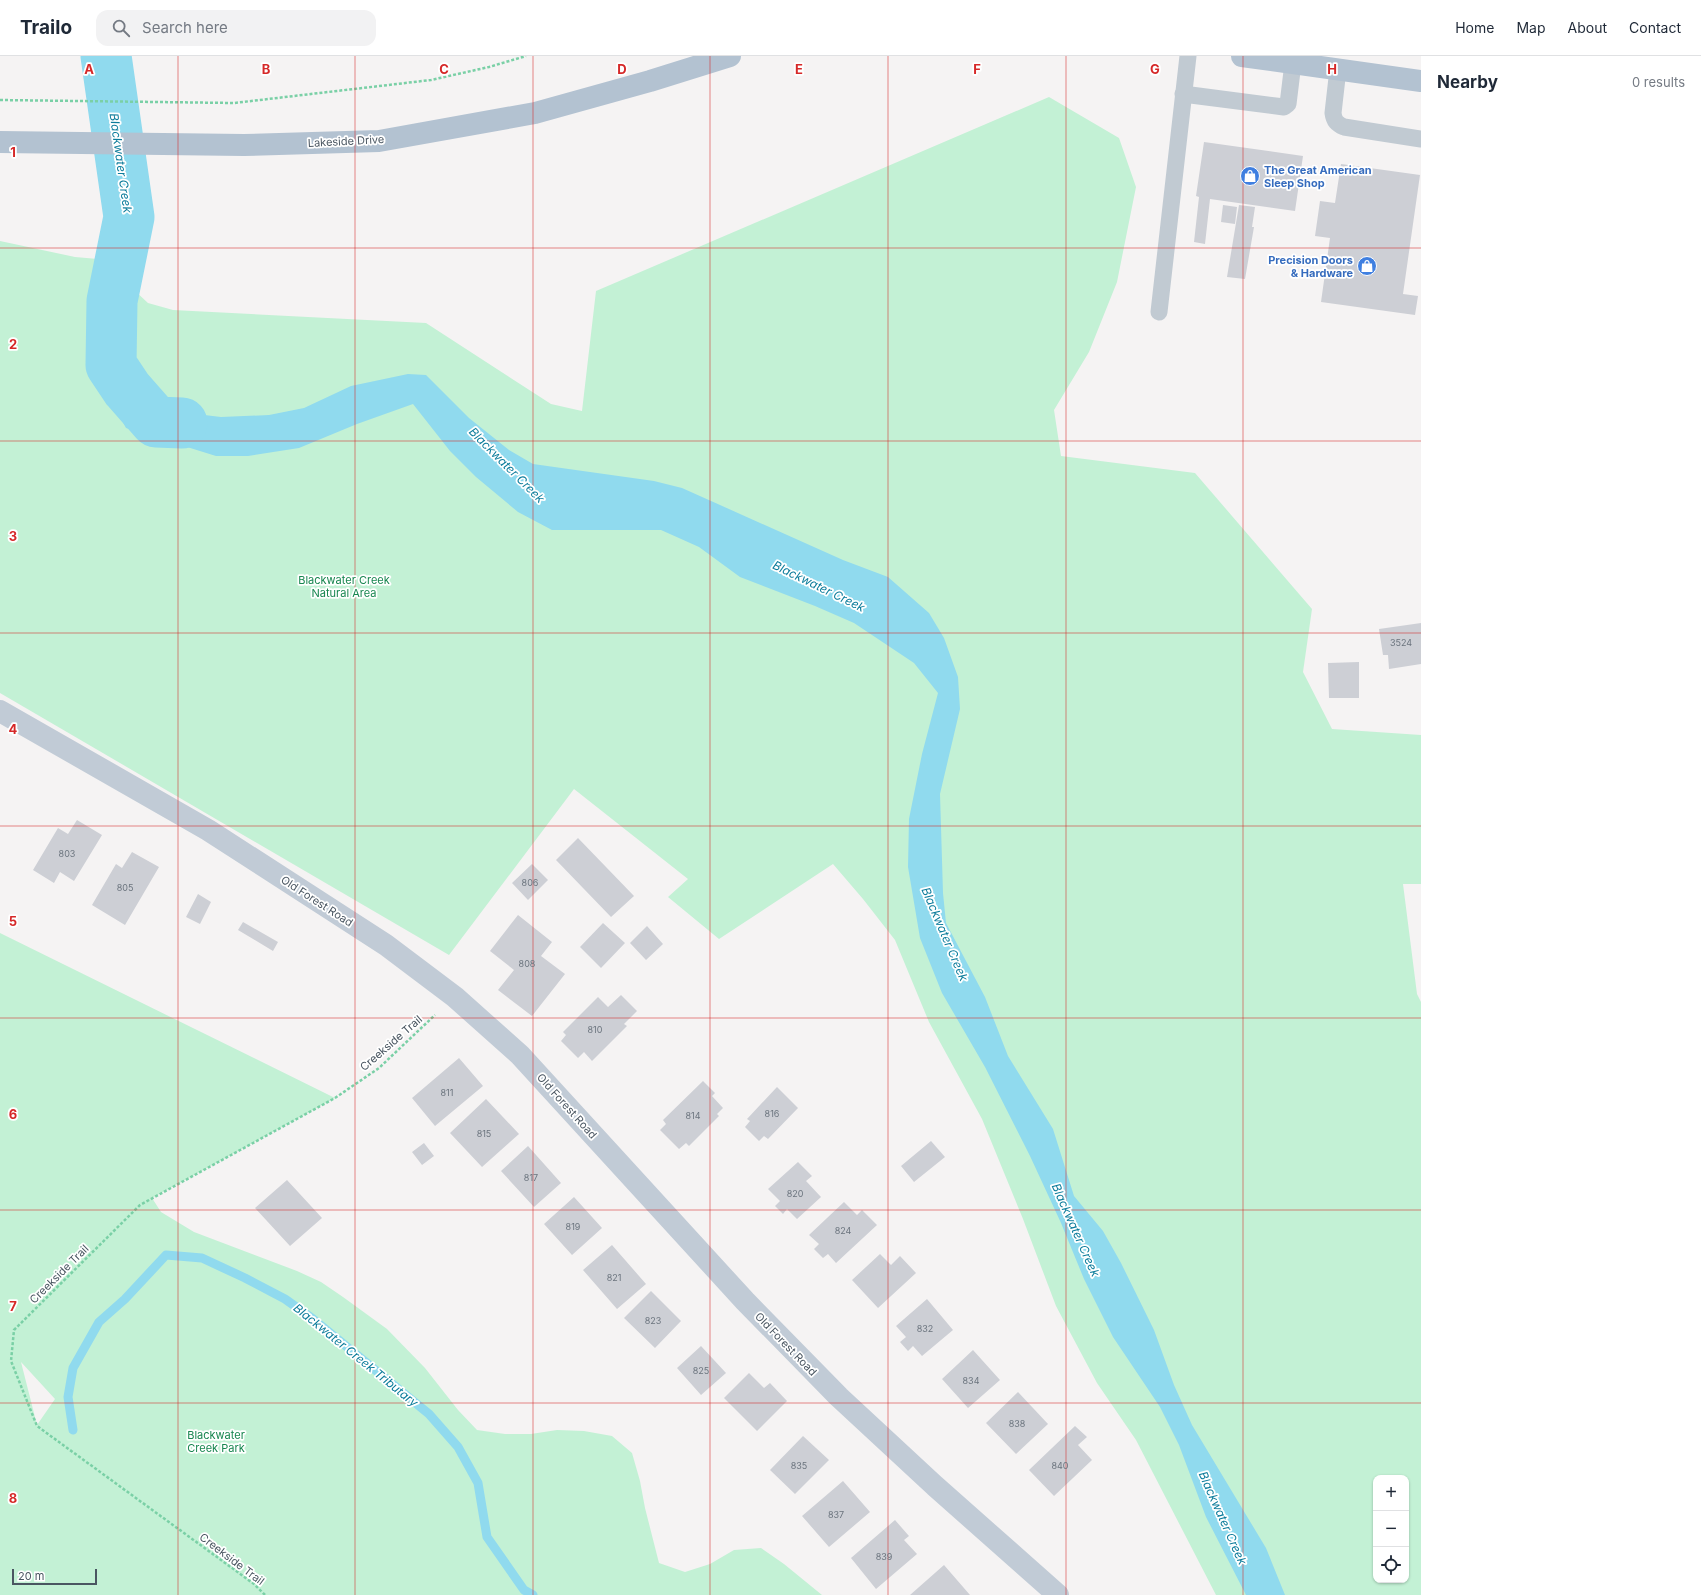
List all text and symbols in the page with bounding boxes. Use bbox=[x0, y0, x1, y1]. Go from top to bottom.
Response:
search box bbox=[96, 10, 376, 46]
text: Trailo bbox=[20, 16, 72, 39]
icon: search bbox=[110, 17, 132, 39]
text: Search here bbox=[142, 18, 228, 37]
text: Home bbox=[1455, 19, 1494, 36]
text: Map bbox=[1516, 19, 1546, 36]
text: About bbox=[1568, 19, 1607, 36]
text: Contact bbox=[1629, 19, 1681, 36]
text: A bbox=[84, 61, 94, 77]
text: B bbox=[262, 61, 271, 77]
text: C bbox=[439, 61, 449, 77]
text: D bbox=[617, 61, 627, 77]
text: E bbox=[795, 61, 803, 77]
text: F bbox=[973, 61, 981, 77]
text: G bbox=[1150, 61, 1160, 77]
text: H bbox=[1327, 61, 1337, 77]
text: Nearby bbox=[1437, 72, 1498, 92]
text: 0 results bbox=[1632, 74, 1685, 90]
water label: Blackwater Creek bbox=[107, 112, 135, 214]
street label: Lakeside Drive bbox=[307, 132, 385, 150]
text: 1 bbox=[10, 144, 16, 160]
place label: The Great American Sleep Shop bbox=[1264, 163, 1372, 190]
shop icon: The Great American Sleep Shop bbox=[1239, 165, 1261, 187]
place label: Precision Doors & Hardware bbox=[1268, 253, 1353, 280]
shop icon: Precision Doors & Hardware bbox=[1356, 255, 1378, 277]
text: 2 bbox=[9, 336, 17, 352]
water label: Blackwater Creek bbox=[466, 424, 548, 506]
text: 3 bbox=[9, 528, 17, 544]
water label: Blackwater Creek bbox=[770, 557, 868, 615]
park label: Blackwater Creek Natural Area bbox=[298, 573, 390, 600]
house number: 3524 bbox=[1390, 637, 1412, 648]
text: 4 bbox=[9, 721, 18, 737]
house number: 803 bbox=[59, 848, 76, 859]
street label: Old Forest Road bbox=[278, 873, 356, 929]
house number: 806 bbox=[522, 877, 539, 888]
house number: 805 bbox=[117, 882, 133, 893]
water label: Blackwater Creek bbox=[918, 885, 972, 984]
text: 5 bbox=[9, 913, 17, 929]
house number: 808 bbox=[519, 958, 536, 969]
street label: Creekside Trail bbox=[357, 1012, 425, 1074]
house number: 810 bbox=[588, 1024, 603, 1035]
street label: Old Forest Road bbox=[534, 1070, 600, 1142]
house number: 811 bbox=[441, 1087, 453, 1098]
text: 6 bbox=[9, 1106, 17, 1122]
house number: 816 bbox=[765, 1108, 780, 1119]
house number: 814 bbox=[685, 1110, 701, 1121]
house number: 815 bbox=[477, 1128, 491, 1139]
house number: 817 bbox=[524, 1172, 538, 1183]
water label: Blackwater Creek bbox=[1049, 1181, 1103, 1279]
house number: 820 bbox=[787, 1188, 804, 1199]
house number: 819 bbox=[566, 1221, 581, 1232]
house number: 824 bbox=[835, 1225, 852, 1236]
street label: Creekside Trail bbox=[27, 1242, 91, 1306]
house number: 821 bbox=[607, 1272, 621, 1283]
text: 7 bbox=[9, 1298, 17, 1314]
water label: Blackwater Creek Tributary bbox=[291, 1300, 421, 1410]
street label: Old Forest Road bbox=[752, 1309, 820, 1379]
house number: 823 bbox=[645, 1315, 662, 1326]
house number: 832 bbox=[917, 1323, 933, 1334]
house number: 825 bbox=[693, 1365, 709, 1376]
house number: 834 bbox=[963, 1375, 980, 1386]
house number: 838 bbox=[1009, 1418, 1026, 1429]
park label: Blackwater Creek Park bbox=[187, 1428, 245, 1455]
house number: 835 bbox=[791, 1460, 807, 1471]
house number: 840 bbox=[1051, 1460, 1069, 1471]
water label: Blackwater Creek bbox=[1196, 1469, 1250, 1567]
map controls bbox=[1373, 1475, 1409, 1583]
button: + bbox=[1373, 1475, 1409, 1511]
text: 8 bbox=[9, 1490, 17, 1506]
house number: 837 bbox=[828, 1509, 844, 1520]
button: − bbox=[1373, 1511, 1409, 1547]
street label: Creekside Trail bbox=[197, 1530, 267, 1588]
button: locate bbox=[1373, 1547, 1409, 1583]
house number: 839 bbox=[876, 1551, 893, 1562]
scale bar bbox=[12, 1567, 97, 1586]
text: 20 m bbox=[18, 1569, 44, 1583]

